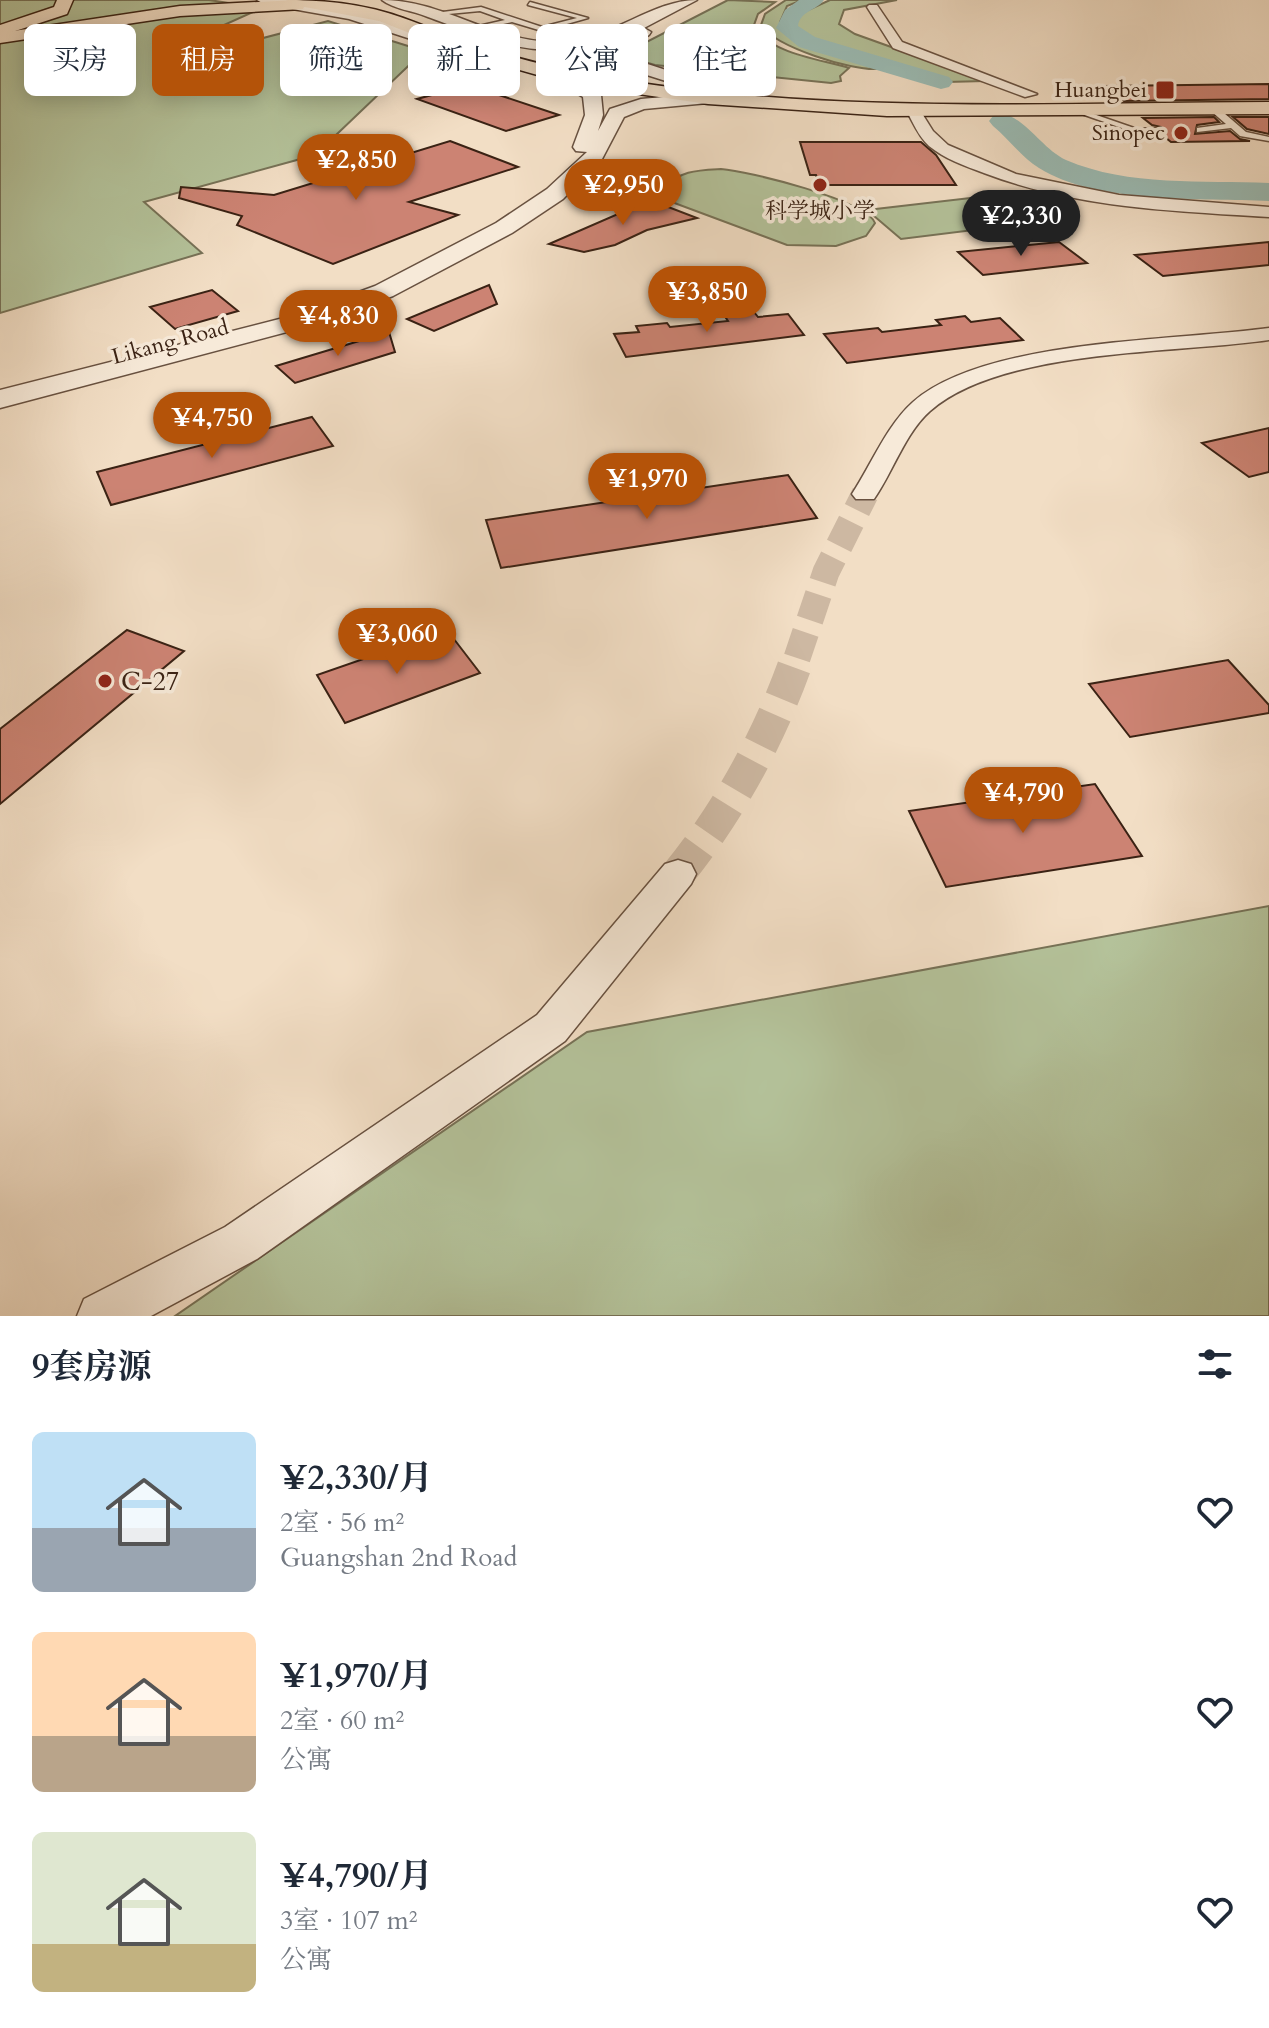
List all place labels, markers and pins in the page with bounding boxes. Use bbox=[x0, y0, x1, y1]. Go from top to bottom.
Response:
place label: Huangbei bbox=[1054, 75, 1147, 105]
marker: Huangbei bbox=[1154, 79, 1176, 101]
place label: Sinopec bbox=[1092, 118, 1165, 148]
marker: Sinopec bbox=[1172, 124, 1190, 142]
pin: ¥2,850 bbox=[291, 134, 421, 202]
pin: ¥2,950 bbox=[558, 159, 688, 227]
marker: 科学城小学 bbox=[811, 176, 829, 194]
pin: ¥2,330 bbox=[956, 190, 1086, 258]
place label: 科学城小学 bbox=[765, 196, 875, 226]
pin: ¥3,850 bbox=[642, 266, 772, 334]
pin: ¥4,830 bbox=[273, 290, 403, 358]
pin: ¥4,750 bbox=[147, 392, 277, 460]
pin: ¥1,970 bbox=[582, 453, 712, 521]
pin: ¥3,060 bbox=[332, 608, 462, 676]
place label: C-27 bbox=[121, 664, 179, 699]
marker: C-27 bbox=[96, 672, 114, 690]
pin: ¥4,790 bbox=[958, 767, 1088, 835]

